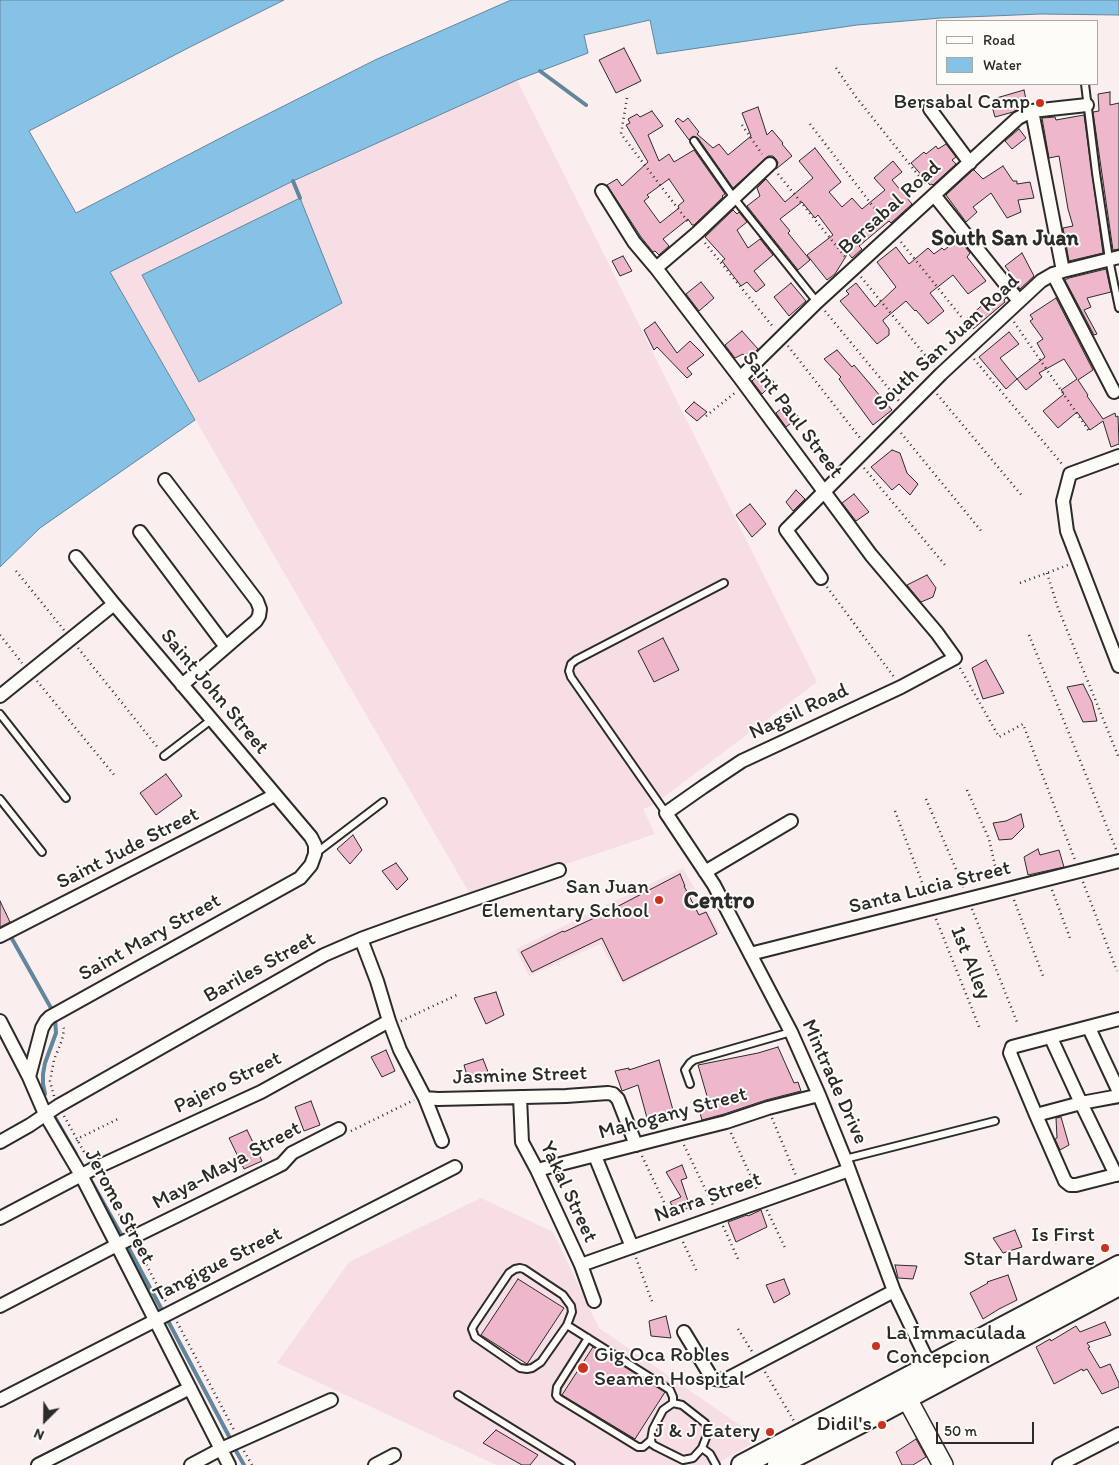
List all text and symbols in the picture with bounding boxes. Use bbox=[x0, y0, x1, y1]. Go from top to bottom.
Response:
legend bbox=[936, 20, 1099, 85]
text: Road bbox=[983, 31, 1015, 49]
text: Water bbox=[983, 56, 1021, 74]
place label: Bersabal Camp bbox=[893, 90, 1030, 116]
marker: Bersabal Camp bbox=[1034, 97, 1046, 109]
street label: Bersabal Road bbox=[833, 155, 947, 261]
district label: South San Juan bbox=[931, 226, 1079, 252]
street label: South San Juan Road bbox=[869, 269, 1025, 417]
street label: Saint Paul Street bbox=[736, 347, 848, 483]
street label: Saint John Street bbox=[154, 624, 274, 760]
street label: Nagsil Road bbox=[745, 678, 853, 746]
street label: Saint Jude Street bbox=[53, 802, 203, 896]
street label: Santa Lucia Street bbox=[846, 856, 1014, 920]
place label: San Juan Elementary School bbox=[482, 875, 649, 925]
district label: Centro bbox=[683, 888, 755, 916]
street label: Saint Mary Street bbox=[75, 889, 225, 987]
marker: San Juan Elementary School bbox=[653, 894, 665, 906]
street label: 1st Alley bbox=[944, 923, 996, 1003]
street label: Bariles Street bbox=[200, 927, 320, 1009]
street label: Mintrade Drive bbox=[795, 1016, 873, 1148]
street label: Pajero Street bbox=[170, 1046, 286, 1120]
street label: Jasmine Street bbox=[452, 1061, 588, 1091]
street label: Mahogany Street bbox=[596, 1082, 750, 1146]
street label: Maya-Maya Street bbox=[148, 1116, 306, 1216]
street label: Yakal Street bbox=[534, 1137, 602, 1247]
street label: Jerome Street bbox=[78, 1145, 160, 1269]
street label: Narra Street bbox=[651, 1167, 765, 1229]
street label: Tangigue Street bbox=[149, 1222, 287, 1308]
place label: Is First Star Hardware bbox=[964, 1223, 1095, 1273]
marker: Is First Star Hardware bbox=[1099, 1242, 1111, 1254]
place label: La Immaculada Concepcion bbox=[886, 1321, 1026, 1371]
marker: La Immaculada Concepcion bbox=[870, 1340, 882, 1352]
place label: Gig Oca Robles Seamen Hospital bbox=[594, 1343, 745, 1393]
marker: Gig Oca Robles Seamen Hospital bbox=[576, 1361, 590, 1375]
north arrow bbox=[20, 1395, 70, 1445]
place label: Didil's bbox=[816, 1412, 872, 1438]
scale bar bbox=[939, 1412, 1036, 1444]
place label: J & J Eatery bbox=[654, 1419, 760, 1445]
marker: Didil's bbox=[876, 1419, 888, 1431]
text: 50 m bbox=[944, 1422, 977, 1440]
text: N bbox=[31, 1425, 47, 1444]
marker: J & J Eatery bbox=[764, 1426, 776, 1438]

